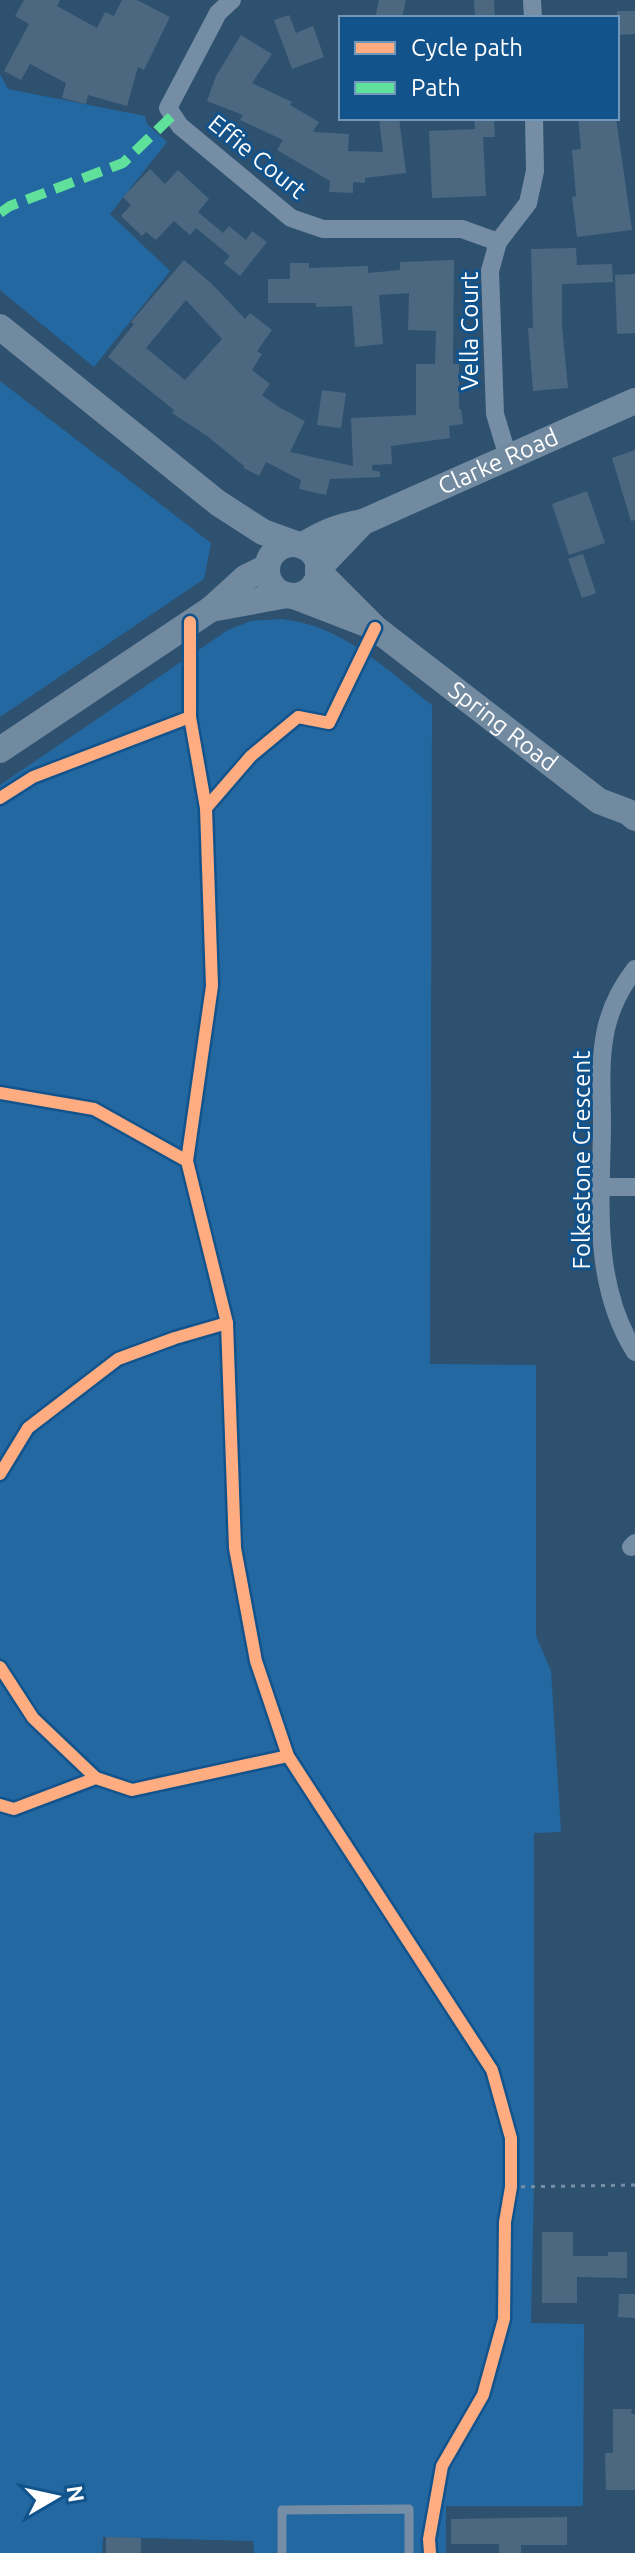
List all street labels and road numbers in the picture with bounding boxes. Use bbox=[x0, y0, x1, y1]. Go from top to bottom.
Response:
street label: Effie Court bbox=[203, 109, 312, 204]
street label: Vella Court bbox=[456, 271, 483, 391]
street label: Clarke Road bbox=[434, 423, 562, 500]
street label: Spring Road bbox=[443, 676, 563, 777]
street label: Folkestone Crescent bbox=[568, 1050, 595, 1270]

